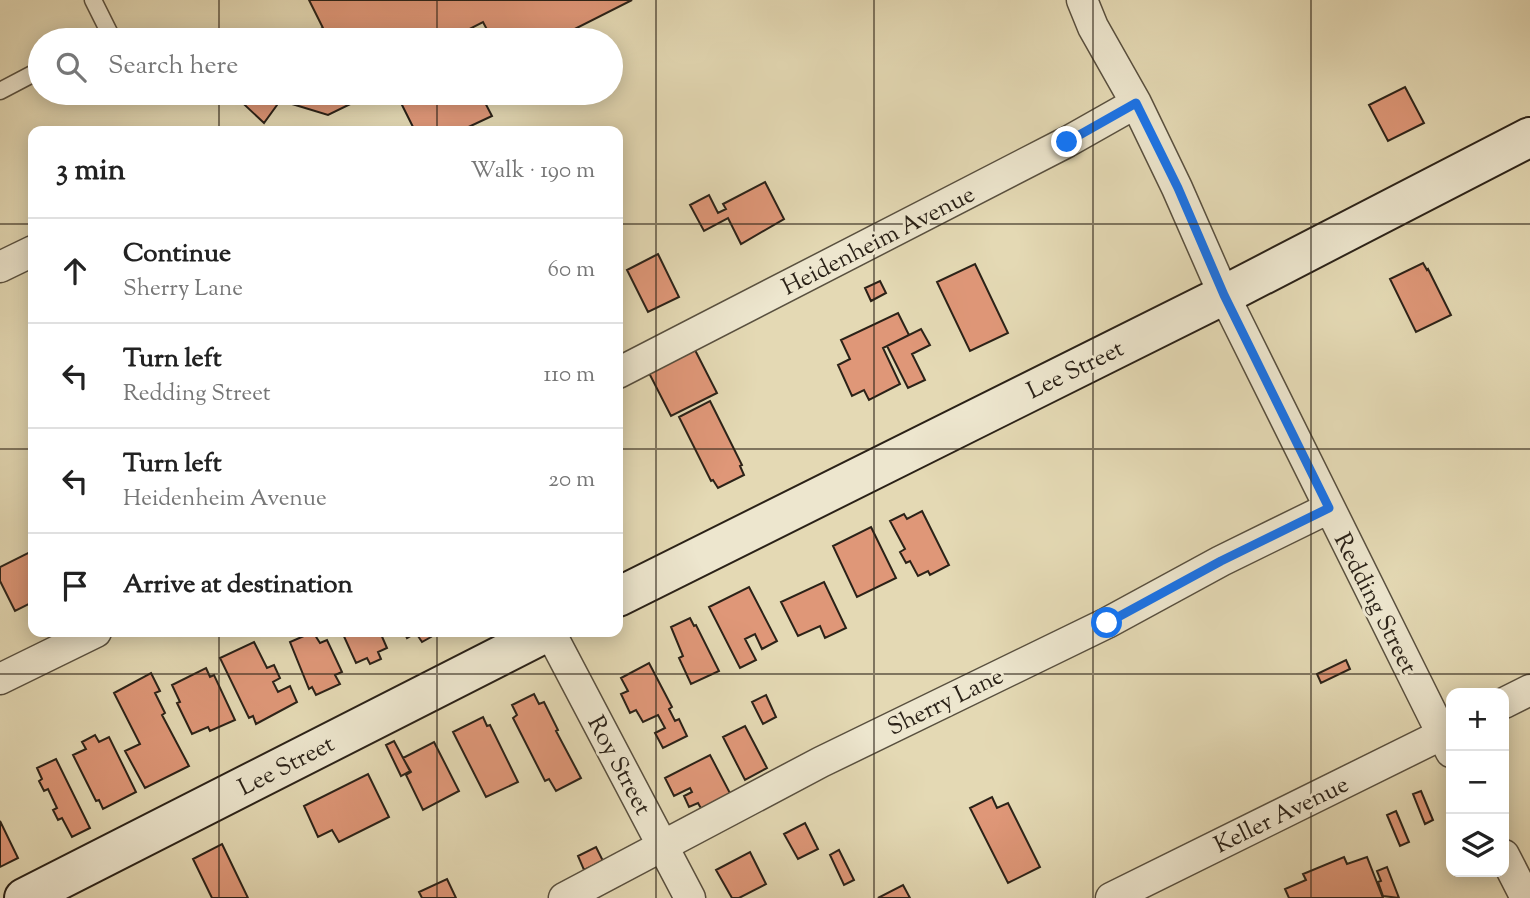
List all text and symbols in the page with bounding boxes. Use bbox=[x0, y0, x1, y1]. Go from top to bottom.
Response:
search box bbox=[28, 28, 623, 105]
icon: search bbox=[52, 48, 90, 86]
text: Search here bbox=[108, 48, 238, 85]
route end bbox=[1051, 126, 1082, 157]
text: 3 min bbox=[56, 150, 126, 193]
text: Walk · 190 m bbox=[471, 155, 595, 188]
street label: Heidenheim Avenue bbox=[776, 178, 981, 305]
text: Continue bbox=[123, 236, 231, 273]
icon: ahead bbox=[56, 252, 94, 290]
text: 60 m bbox=[547, 254, 595, 287]
text: Sherry Lane bbox=[123, 273, 243, 306]
street label: Lee Street bbox=[1022, 333, 1130, 409]
text: Turn left bbox=[123, 341, 222, 378]
icon: left bbox=[56, 357, 94, 395]
text: 110 m bbox=[544, 359, 595, 392]
text: Redding Street bbox=[123, 378, 271, 411]
text: Turn left bbox=[123, 446, 222, 483]
icon: left bbox=[56, 462, 94, 500]
text: 20 m bbox=[548, 464, 595, 497]
text: Heidenheim Avenue bbox=[123, 483, 327, 516]
street label: Redding Street bbox=[1324, 528, 1424, 680]
icon: arrive bbox=[56, 567, 94, 605]
text: Arrive at destination bbox=[123, 567, 353, 604]
route start bbox=[1091, 607, 1122, 638]
street label: Sherry Lane bbox=[882, 660, 1010, 745]
map controls bbox=[1446, 688, 1509, 877]
button: + bbox=[1446, 688, 1509, 751]
street label: Roy Street bbox=[578, 710, 659, 822]
street label: Lee Street bbox=[233, 728, 341, 806]
button: − bbox=[1446, 751, 1509, 814]
street label: Keller Avenue bbox=[1209, 769, 1355, 863]
button: layers bbox=[1446, 814, 1509, 877]

